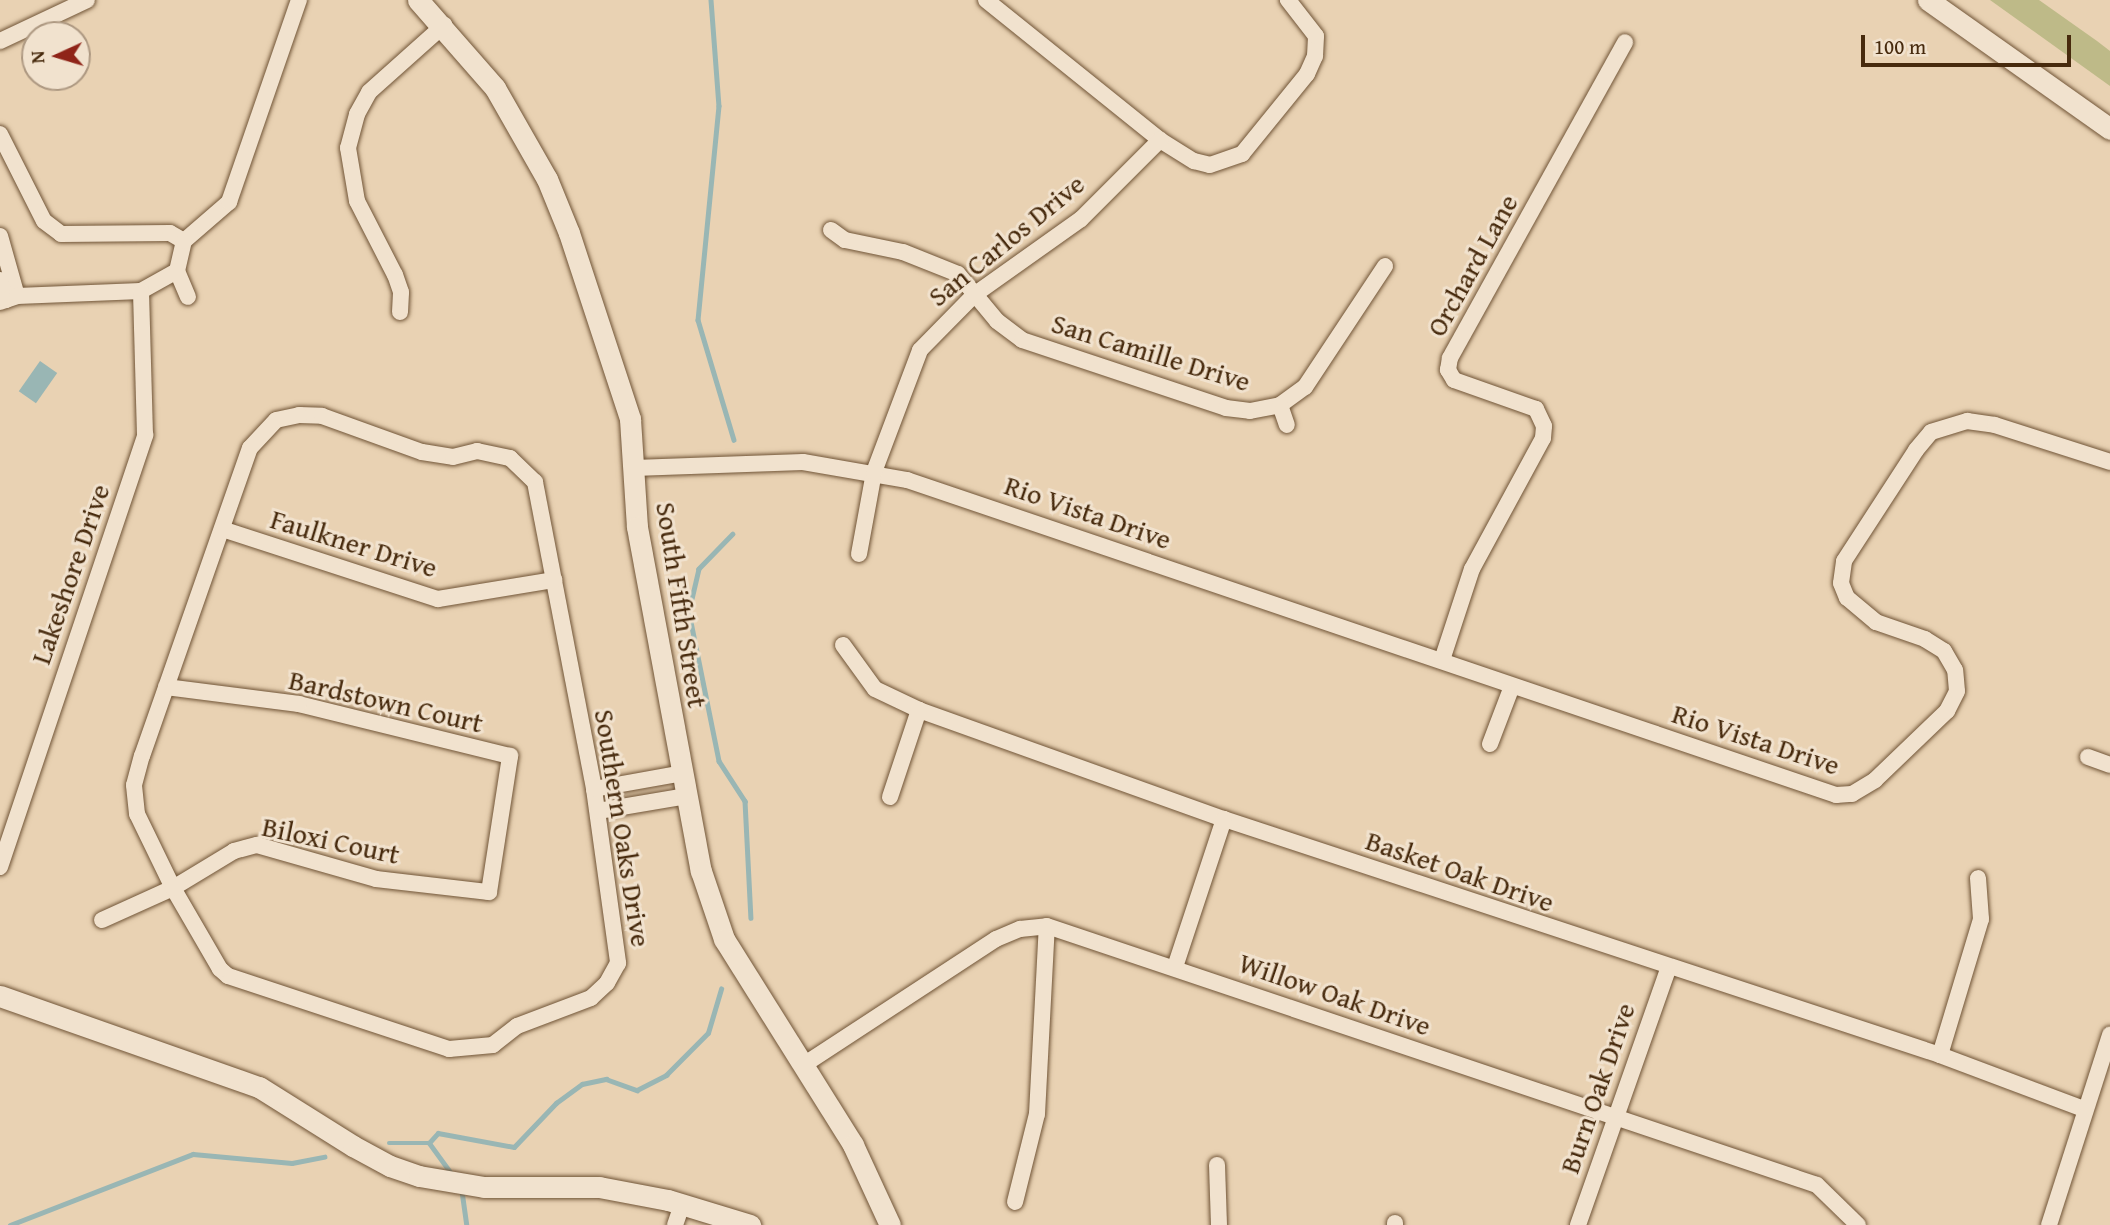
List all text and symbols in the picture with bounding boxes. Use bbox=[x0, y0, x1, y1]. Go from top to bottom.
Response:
north arrow bbox=[21, 21, 91, 91]
scale bar bbox=[1865, 21, 2075, 65]
text: 100 m bbox=[1874, 31, 1926, 62]
text: N bbox=[23, 50, 51, 65]
street label: San Carlos Drive bbox=[921, 167, 1091, 313]
street label: Orchard Lane bbox=[1419, 188, 1525, 342]
street label: San Camille Drive bbox=[1048, 306, 1254, 398]
street label: Rio Vista Drive bbox=[1000, 468, 1176, 556]
street label: Lakeshore Drive bbox=[24, 480, 116, 668]
street label: South Fifth Street bbox=[649, 500, 715, 710]
street label: Faulkner Drive bbox=[267, 502, 441, 584]
street label: Bardstown Court bbox=[286, 662, 486, 740]
street label: Rio Vista Drive bbox=[1668, 696, 1844, 782]
street label: Southern Oaks Drive bbox=[588, 707, 658, 949]
street label: Biloxi Court bbox=[259, 809, 403, 871]
street label: Basket Oak Drive bbox=[1362, 823, 1558, 919]
street label: Willow Oak Drive bbox=[1235, 945, 1435, 1043]
street label: Burn Oak Drive bbox=[1552, 998, 1642, 1178]

